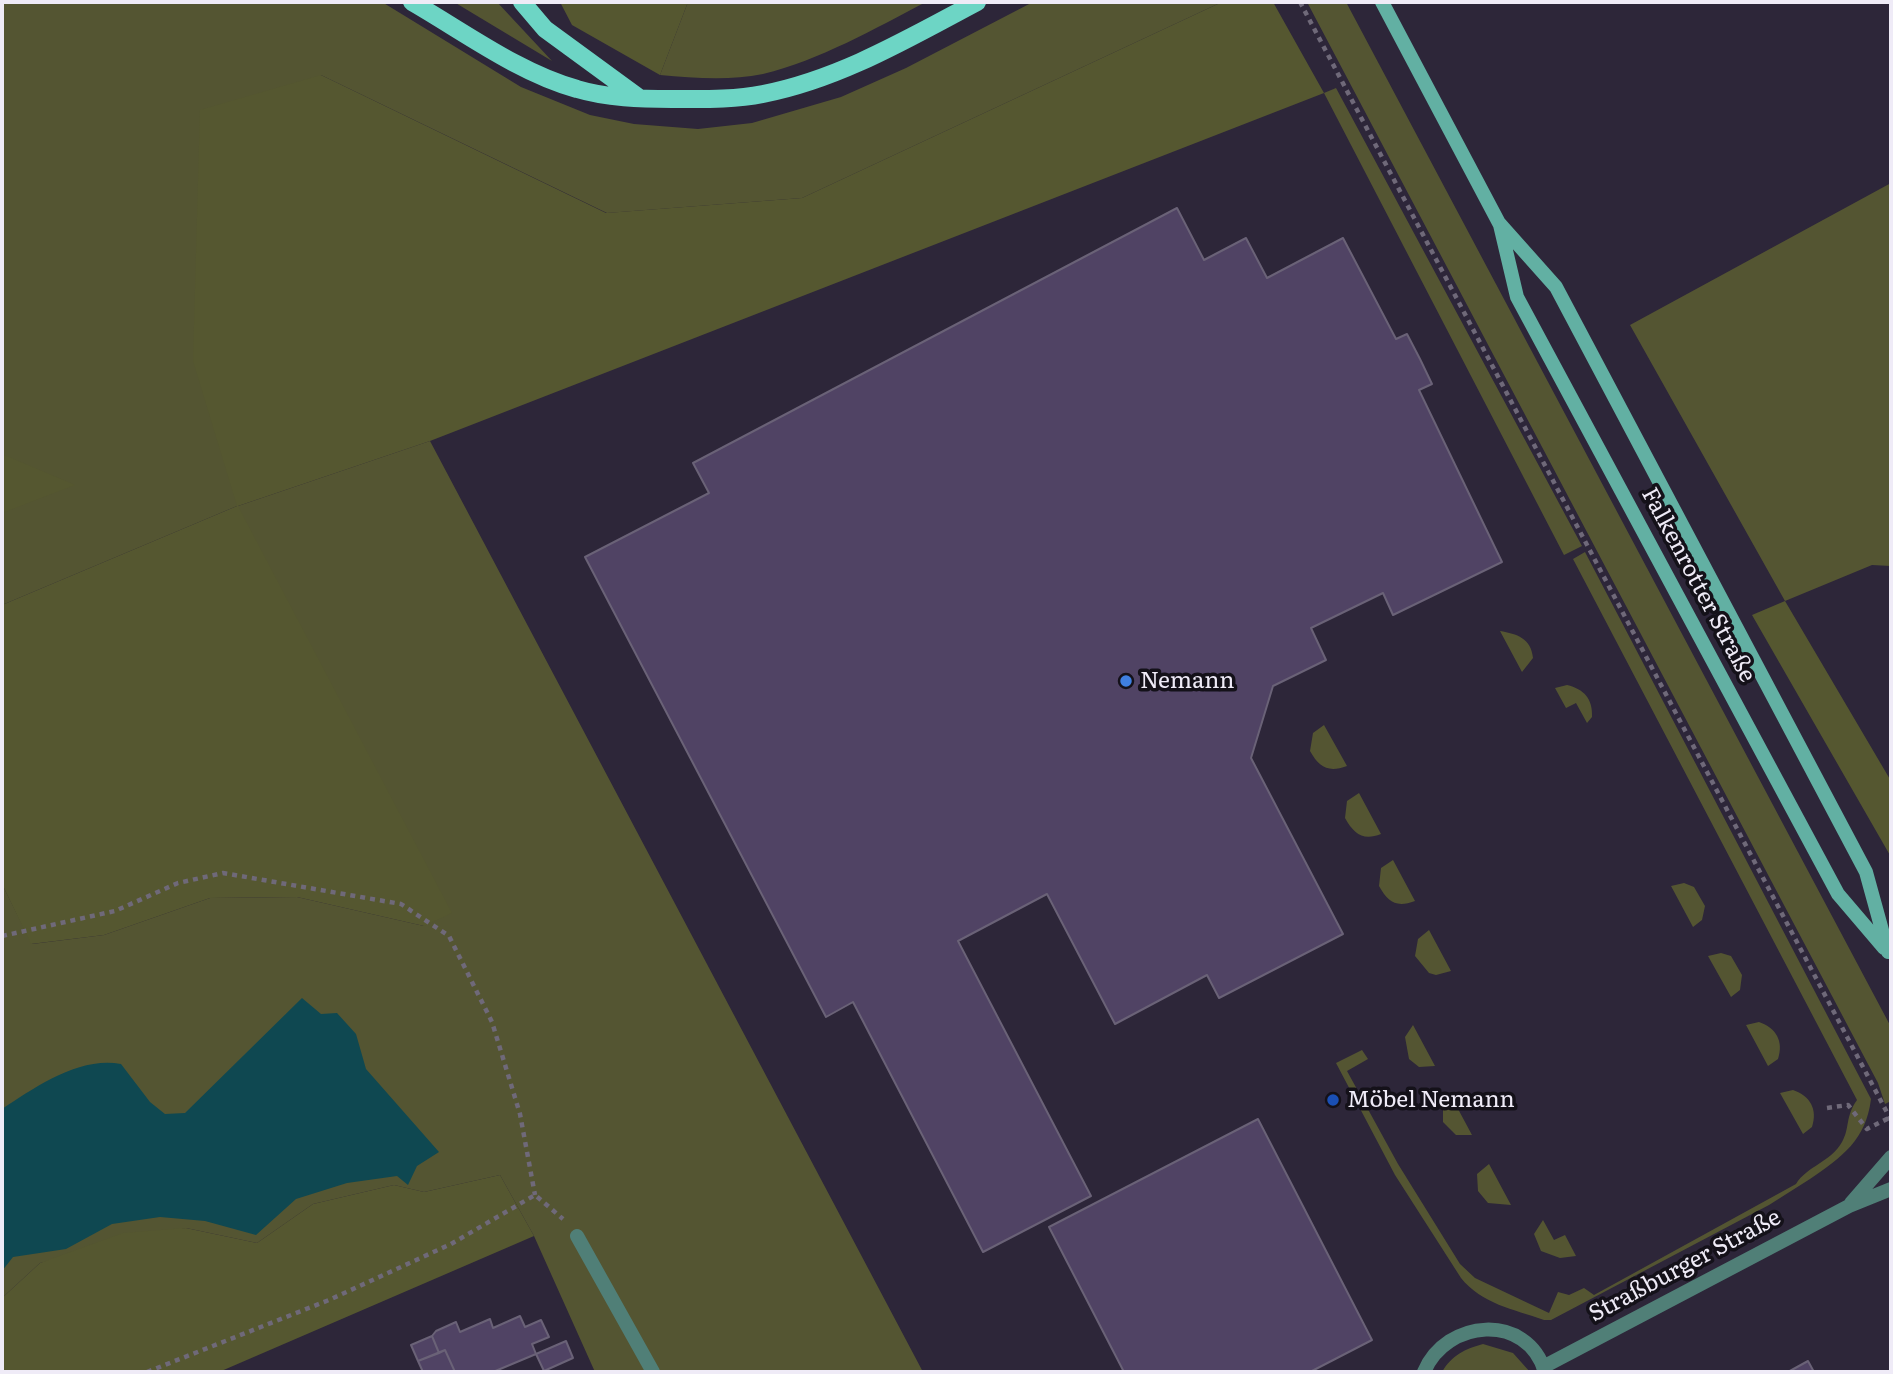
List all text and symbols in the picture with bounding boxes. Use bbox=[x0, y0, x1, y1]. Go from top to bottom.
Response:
street label: Falkenrotter Straße bbox=[1635, 483, 1761, 687]
place label: Nemann bbox=[1140, 667, 1234, 695]
marker: Nemann bbox=[1118, 673, 1134, 689]
place label: Möbel Nemann bbox=[1347, 1086, 1515, 1114]
marker: Möbel Nemann bbox=[1325, 1092, 1341, 1108]
street label: Straßburger Straße bbox=[1584, 1204, 1786, 1328]

